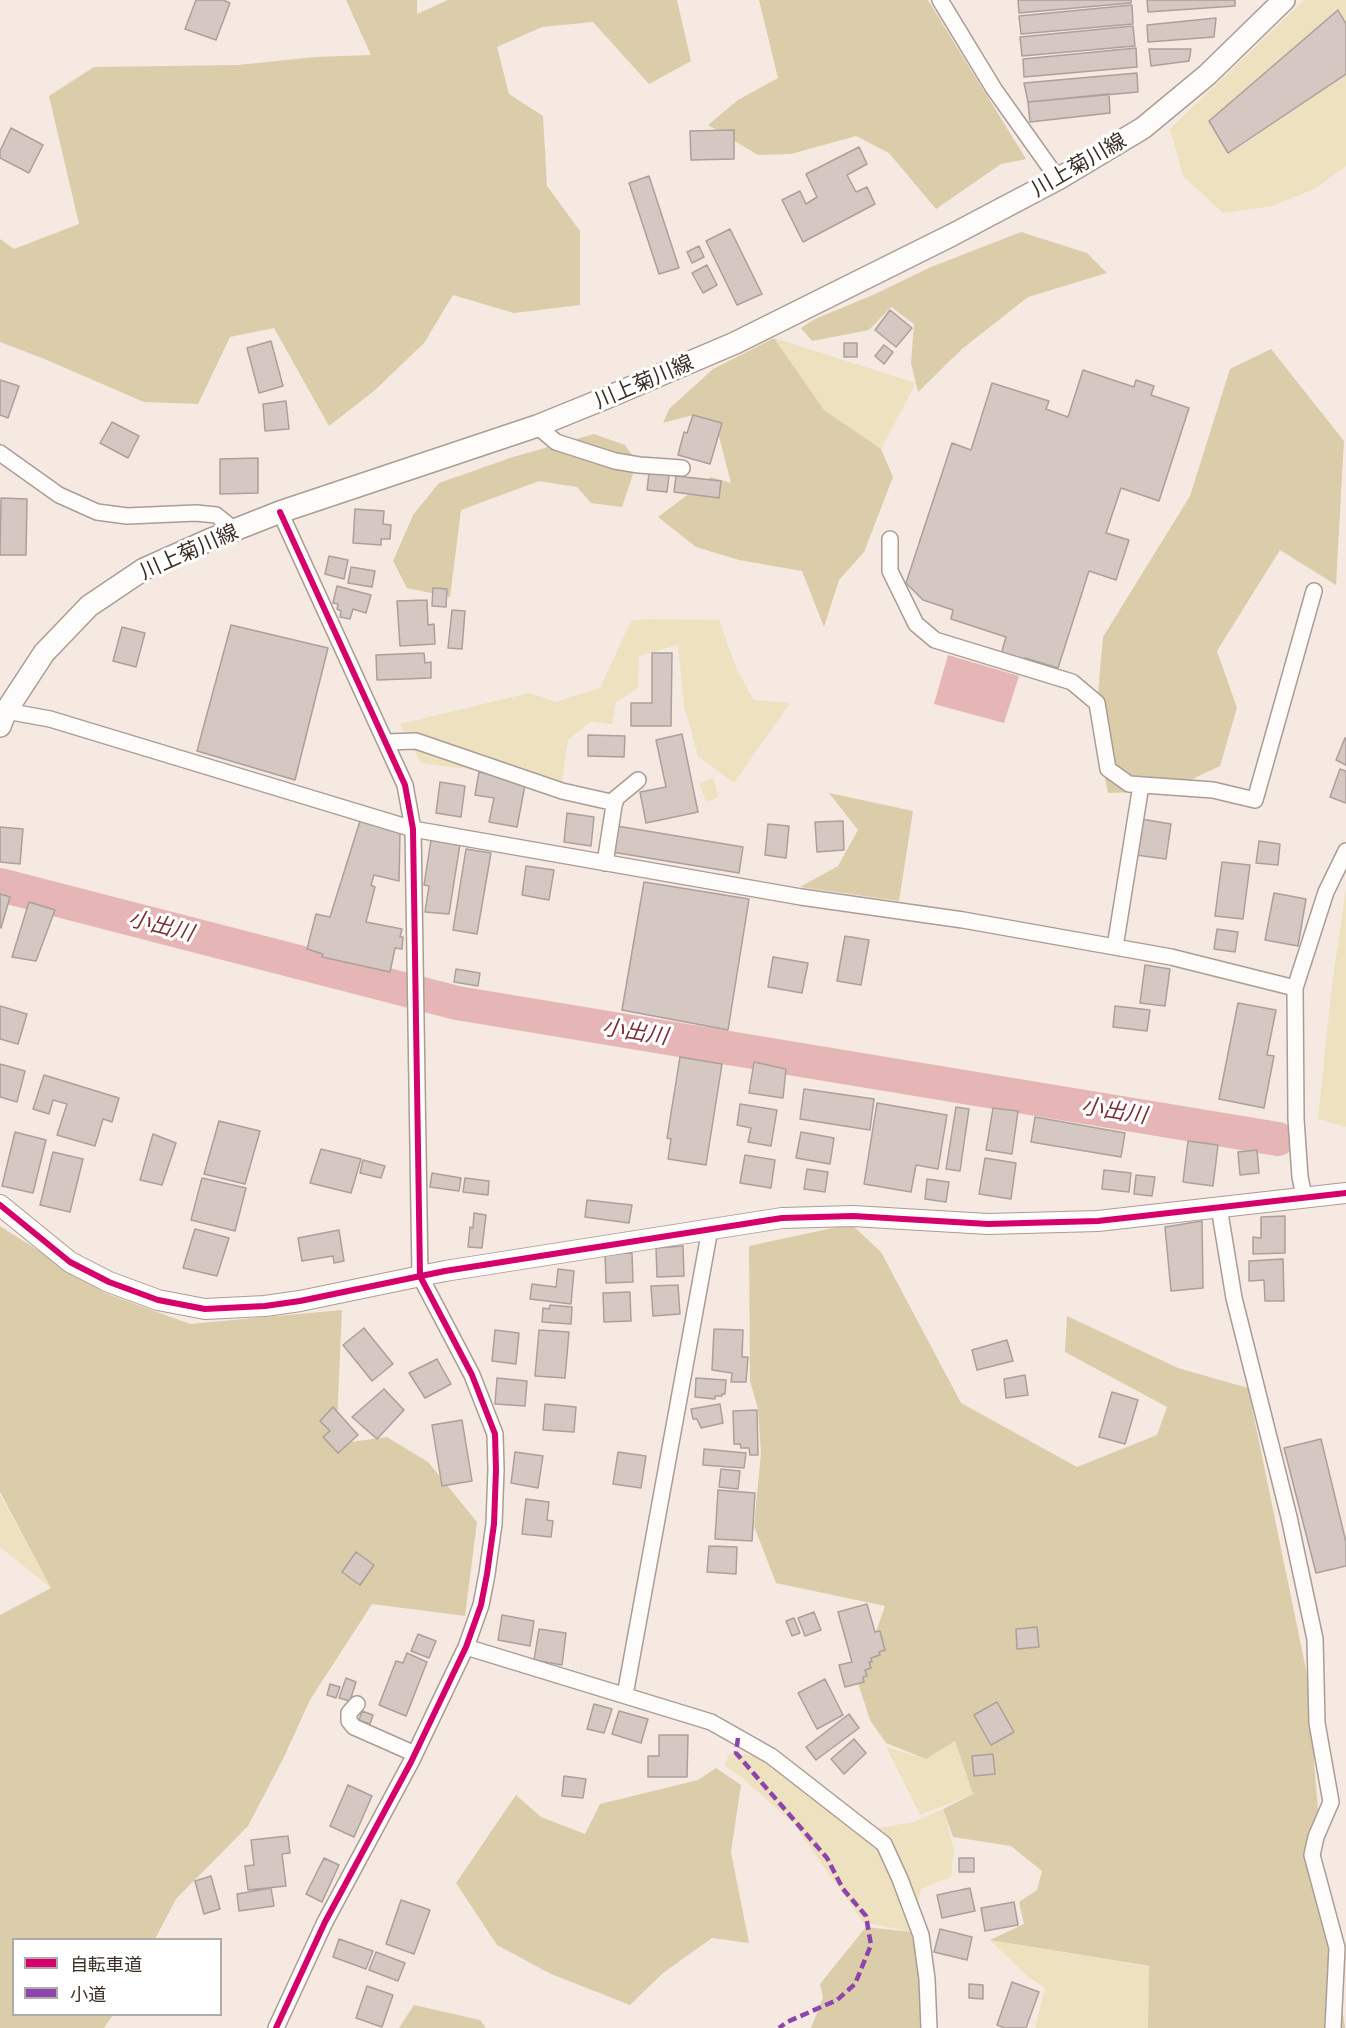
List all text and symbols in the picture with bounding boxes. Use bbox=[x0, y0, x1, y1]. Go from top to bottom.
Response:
street label: 川上菊川線 bbox=[1027, 128, 1131, 202]
street label: 川上菊川線 bbox=[591, 350, 697, 414]
street label: 川上菊川線 bbox=[136, 519, 242, 585]
water label: 小出川 bbox=[126, 905, 196, 947]
water label: 小出川 bbox=[600, 1014, 670, 1050]
water label: 小出川 bbox=[1079, 1093, 1149, 1129]
legend bbox=[12, 1938, 222, 2016]
text: 自転車道 bbox=[70, 1954, 142, 1975]
text: 小道 bbox=[70, 1984, 106, 2005]

